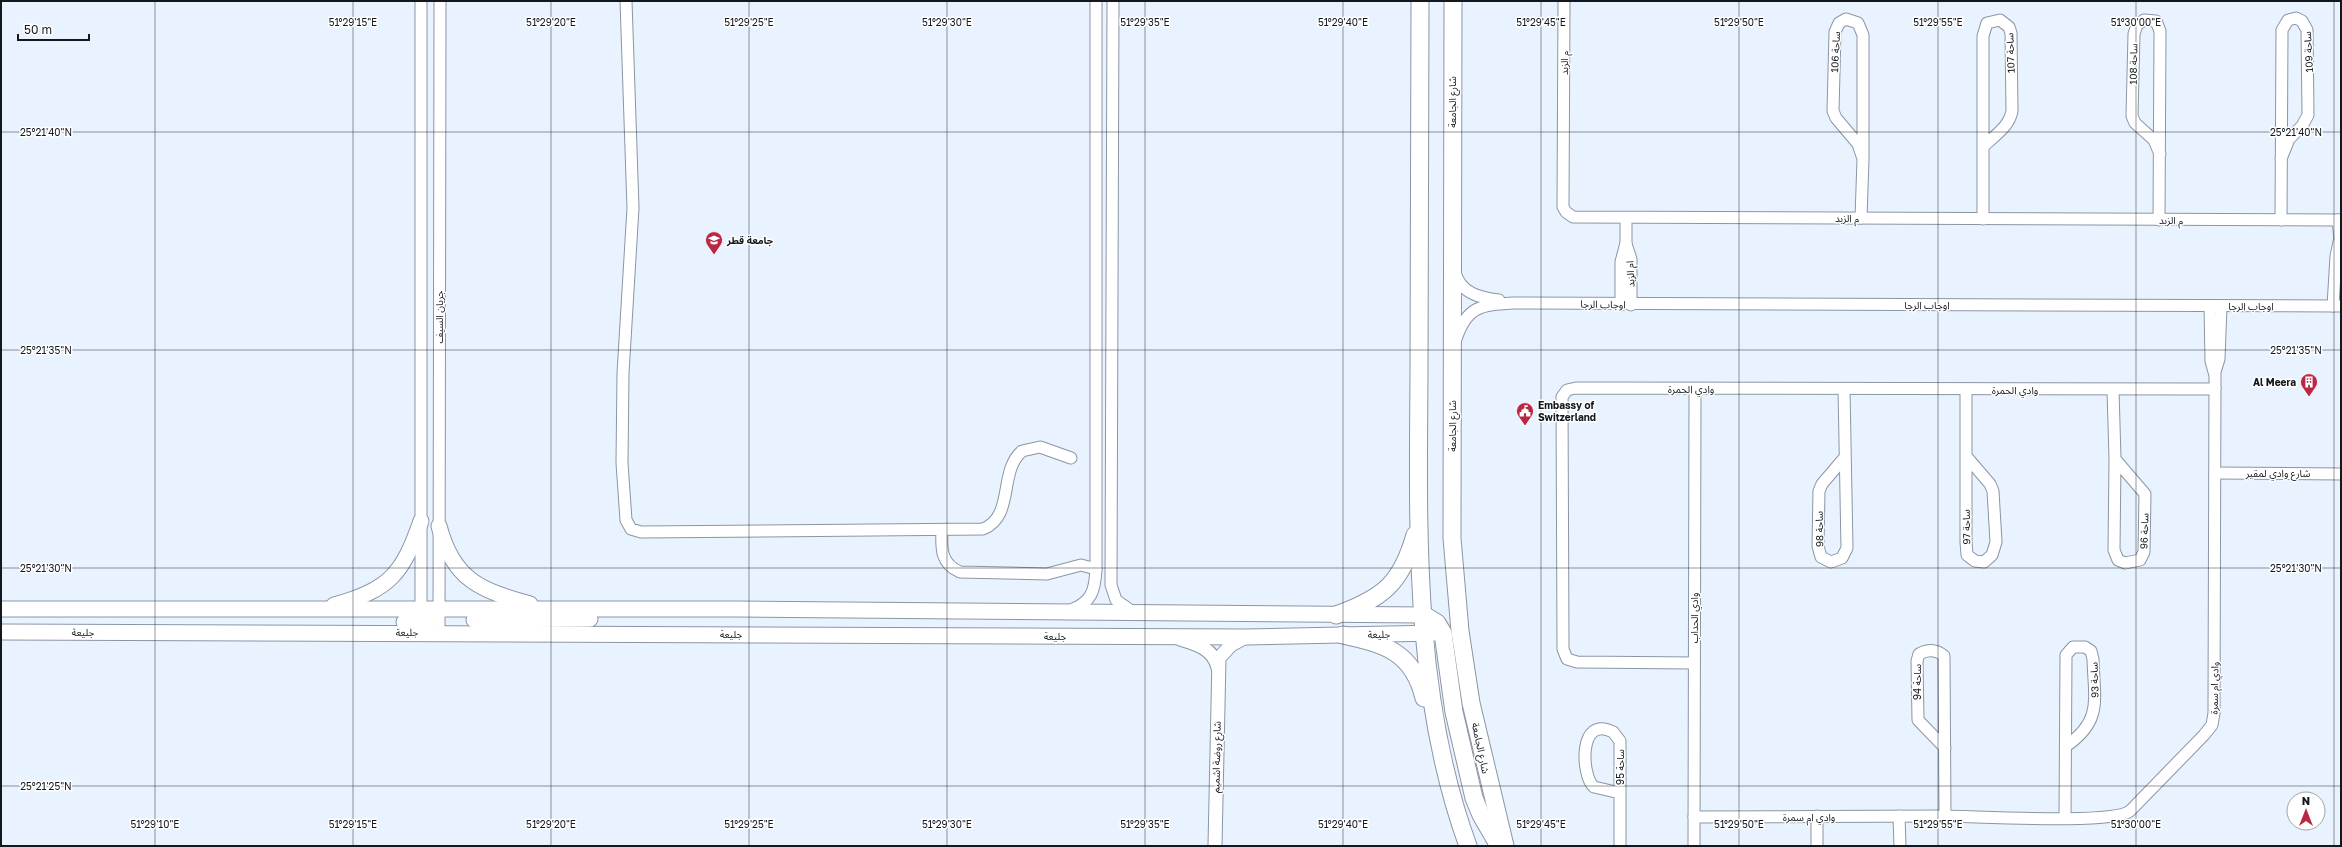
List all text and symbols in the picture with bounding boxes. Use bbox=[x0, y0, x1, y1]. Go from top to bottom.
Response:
scale bar bbox=[18, 16, 89, 42]
text: 51°29'15"E bbox=[329, 16, 377, 28]
text: 51°29'20"E bbox=[526, 16, 576, 28]
text: 51°29'25"E bbox=[724, 16, 774, 28]
text: 51°29'30"E bbox=[922, 16, 972, 28]
text: 51°29'35"E bbox=[1120, 16, 1170, 28]
text: 51°29'40"E bbox=[1318, 16, 1368, 28]
text: 51°29'45"E bbox=[1516, 16, 1566, 28]
text: 51°29'50"E bbox=[1714, 16, 1764, 28]
text: 51°29'55"E bbox=[1913, 16, 1963, 28]
text: 51°30'00"E bbox=[2111, 16, 2161, 28]
text: 50 m bbox=[24, 22, 52, 37]
street label: ساحة 106 bbox=[1828, 31, 1842, 73]
street label: ساحة 109 bbox=[2301, 31, 2315, 73]
street label: ساحة 107 bbox=[2003, 32, 2017, 73]
street label: ساحة 108 bbox=[2127, 43, 2139, 85]
street label: م الزبد bbox=[1558, 51, 1573, 75]
street label: شارع الجامعة bbox=[1446, 76, 1460, 128]
text: 25°21'40"N bbox=[20, 126, 72, 138]
text: 25°21'40"N bbox=[2270, 126, 2322, 138]
street label: م الزبد bbox=[1835, 212, 1859, 227]
street label: م الزبد bbox=[2159, 214, 2183, 229]
school or university icon: جامعة قطر bbox=[704, 230, 724, 255]
place label: جامعة قطر bbox=[726, 234, 774, 247]
street label: ام الزبد bbox=[1624, 261, 1639, 287]
street label: جريان السيف bbox=[433, 290, 446, 344]
street label: اوجاب الرجا bbox=[1580, 298, 1626, 311]
street label: اوجاب الرجا bbox=[1904, 299, 1950, 312]
street label: اوجاب الرجا bbox=[2228, 300, 2274, 313]
text: 25°21'35"N bbox=[20, 344, 72, 356]
text: 25°21'35"N bbox=[2270, 344, 2322, 356]
building icon: Al Meera bbox=[2299, 372, 2319, 397]
place label: Al Meera bbox=[2253, 376, 2296, 388]
street label: وادي الحمرة bbox=[1668, 383, 1714, 397]
street label: وادي الحمرة bbox=[1992, 384, 2038, 398]
place label: Embassy of Switzerland bbox=[1538, 399, 1596, 423]
street label: شارع الجامعة bbox=[1446, 400, 1460, 452]
public building icon: Embassy of Switzerland bbox=[1515, 401, 1535, 426]
street label: شارع وادي لمقير bbox=[2245, 467, 2311, 481]
street label: ساحة 97 bbox=[1960, 509, 1972, 545]
street label: ساحة 98 bbox=[1813, 511, 1825, 547]
street label: ساحة 96 bbox=[2137, 513, 2151, 549]
text: 25°21'30"N bbox=[20, 562, 72, 574]
text: 25°21'30"N bbox=[2270, 562, 2322, 574]
street label: وادي الحداب bbox=[1688, 593, 1702, 643]
street label: جليعة bbox=[72, 626, 95, 638]
street label: جليعة bbox=[396, 626, 419, 638]
street label: جليعة bbox=[720, 628, 742, 640]
street label: جليعة bbox=[1368, 628, 1391, 640]
street label: جليعة bbox=[1044, 630, 1066, 642]
street label: ساحة 93 bbox=[2087, 662, 2101, 698]
street label: وادي ام سمرة bbox=[2208, 662, 2223, 714]
street label: ساحة 94 bbox=[1911, 664, 1923, 700]
street label: شارع روضة اشميم bbox=[1209, 721, 1225, 793]
street label: شارع الجامعة bbox=[1468, 722, 1492, 775]
street label: ساحة 95 bbox=[1614, 749, 1626, 785]
text: 25°21'25"N bbox=[20, 780, 72, 792]
north arrow bbox=[2286, 791, 2326, 831]
text: N bbox=[2302, 794, 2310, 807]
street label: وادي ام سمرة bbox=[1783, 811, 1835, 826]
text: 51°29'10"E bbox=[131, 818, 179, 830]
text: 51°29'15"E bbox=[329, 818, 377, 830]
text: 51°29'20"E bbox=[526, 818, 576, 830]
text: 51°29'25"E bbox=[724, 818, 774, 830]
text: 51°29'30"E bbox=[922, 818, 972, 830]
text: 51°29'35"E bbox=[1120, 818, 1170, 830]
text: 51°29'40"E bbox=[1318, 818, 1368, 830]
text: 51°29'45"E bbox=[1516, 818, 1566, 830]
text: 51°29'50"E bbox=[1714, 818, 1764, 830]
text: 51°29'55"E bbox=[1913, 818, 1963, 830]
text: 51°30'00"E bbox=[2111, 818, 2161, 830]

